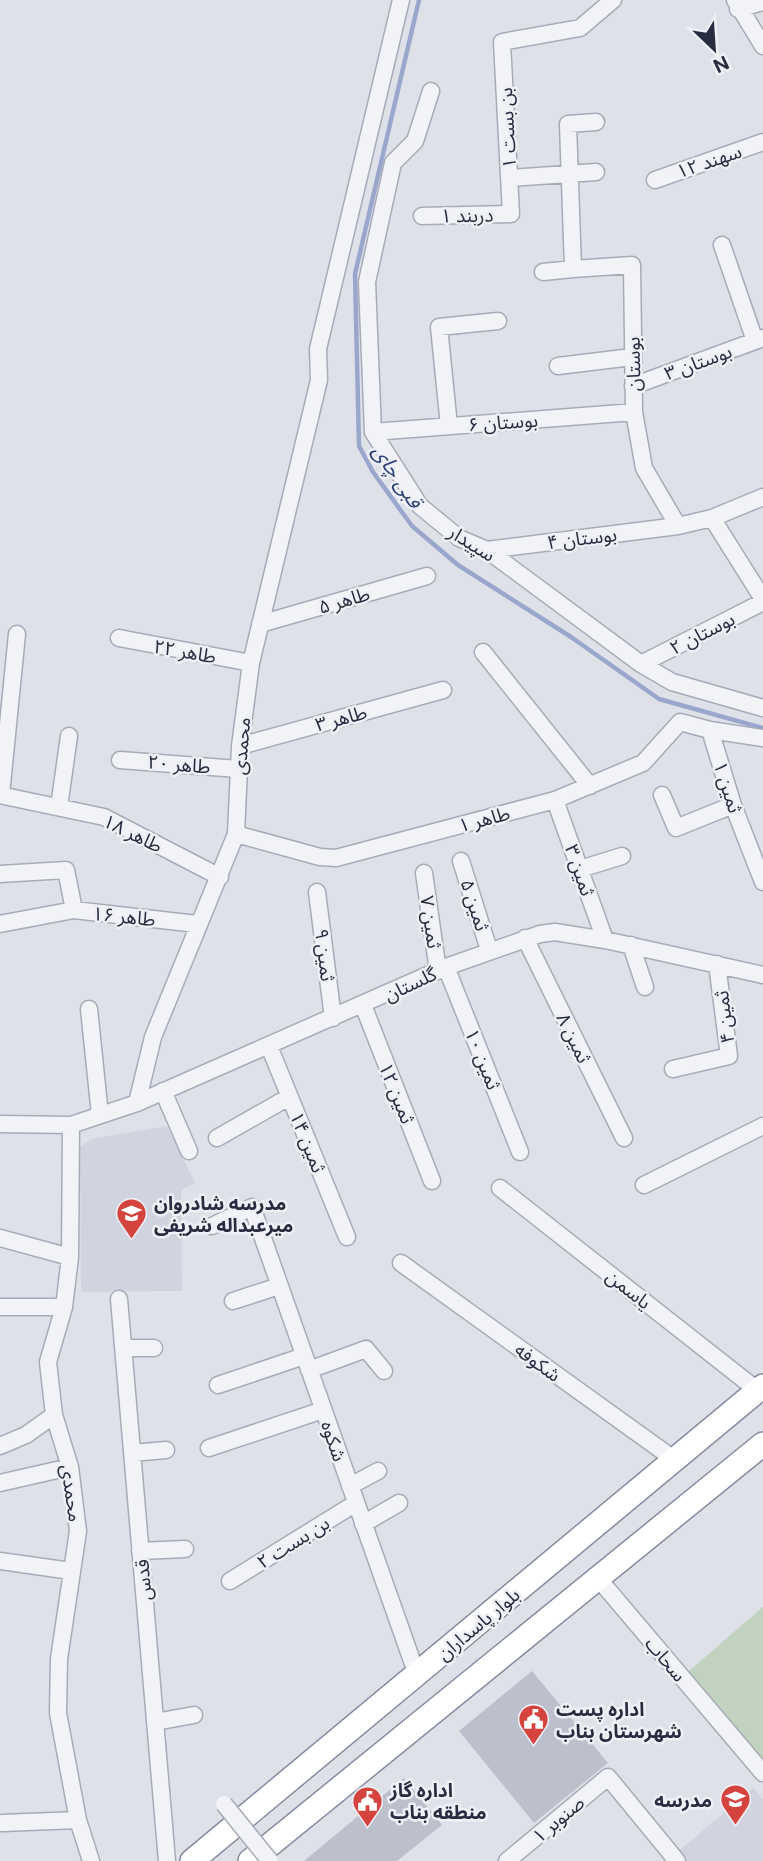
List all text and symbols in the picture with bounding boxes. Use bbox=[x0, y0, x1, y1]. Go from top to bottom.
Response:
north arrow bbox=[679, 14, 749, 84]
text: N bbox=[710, 51, 733, 78]
street label: بن بست ۱ bbox=[494, 87, 521, 169]
street label: سهند ۱۲ bbox=[673, 140, 745, 182]
street label: دربند ۱ bbox=[440, 204, 494, 227]
street label: بوستان bbox=[622, 336, 645, 391]
street label: بوستان ۳ bbox=[661, 340, 735, 385]
street label: بوستان ۶ bbox=[467, 409, 539, 436]
water label: قبی چای bbox=[366, 439, 429, 515]
street label: سپیدار bbox=[443, 520, 499, 568]
street label: بوستان ۴ bbox=[546, 523, 618, 554]
street label: طاهر ۵ bbox=[316, 582, 373, 619]
street label: بوستان ۲ bbox=[666, 607, 739, 660]
street label: طاهر ۲۲ bbox=[152, 635, 218, 668]
street label: طاهر ۳ bbox=[313, 701, 369, 736]
street label: محمدی bbox=[228, 716, 254, 776]
street label: طاهر ۲۰ bbox=[146, 750, 212, 779]
street label: ثمین ۱ bbox=[708, 758, 747, 816]
street label: طاهر ۱ bbox=[456, 802, 512, 837]
street label: طاهر ۱۸ bbox=[99, 809, 166, 858]
street label: ثمین ۳ bbox=[560, 841, 599, 899]
street label: ثمین ۵ bbox=[455, 876, 494, 934]
street label: ثمین ۷ bbox=[415, 894, 446, 950]
street label: طاهر ۱۶ bbox=[91, 902, 157, 931]
street label: ثمین ۹ bbox=[310, 927, 339, 983]
street label: گلستان bbox=[380, 962, 441, 1006]
street label: ثمین ۴ bbox=[710, 989, 739, 1045]
street label: ثمین ۸ bbox=[552, 1009, 596, 1067]
street label: ثمین ۱۰ bbox=[460, 1025, 505, 1093]
street label: ثمین ۱۲ bbox=[374, 1059, 419, 1127]
street label: ثمین ۱۴ bbox=[285, 1108, 330, 1176]
place label: مدرسه شادروان میرعبداله شریفی bbox=[154, 1192, 293, 1237]
school or university icon: مدرسه شادروان میرعبداله شریفی bbox=[114, 1197, 148, 1241]
street label: یاسمن bbox=[602, 1265, 656, 1314]
street label: شکوفه bbox=[510, 1338, 565, 1387]
street label: شکوه bbox=[316, 1418, 351, 1464]
street label: محمدی bbox=[57, 1463, 87, 1523]
street label: بن بست ۲ bbox=[253, 1511, 334, 1574]
street label: قدس bbox=[130, 1558, 157, 1602]
street label: بلوار پاسداران bbox=[432, 1583, 525, 1666]
street label: سحاب bbox=[641, 1632, 691, 1686]
place label: اداره پست شهرستان بناب bbox=[556, 1698, 682, 1743]
public building icon: اداره پست شهرستان بناب bbox=[516, 1703, 550, 1747]
place label: اداره گاز منطقه بناب bbox=[389, 1779, 487, 1823]
school or university icon: مدرسه bbox=[718, 1783, 752, 1827]
public building icon: اداره گاز منطقه بناب bbox=[350, 1784, 384, 1828]
place label: مدرسه bbox=[654, 1789, 712, 1812]
street label: صنوبر ۱ bbox=[528, 1791, 589, 1848]

